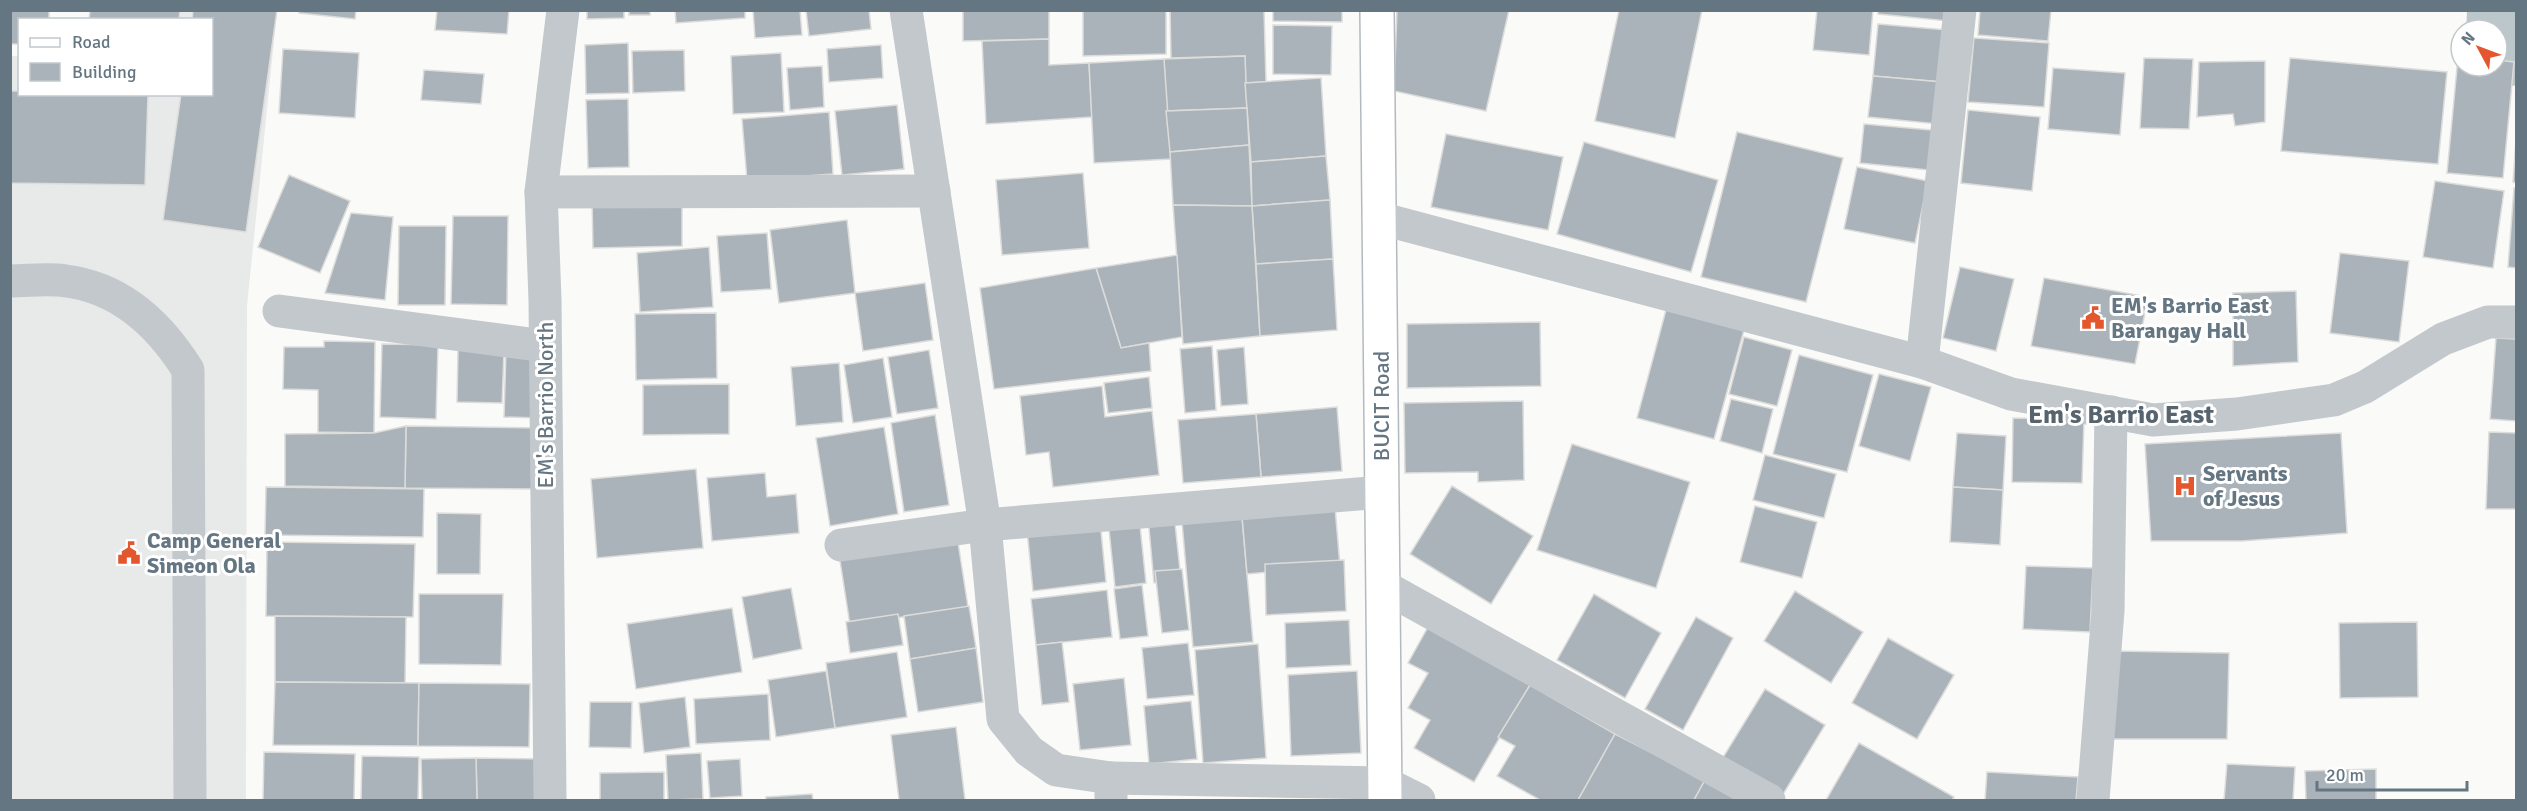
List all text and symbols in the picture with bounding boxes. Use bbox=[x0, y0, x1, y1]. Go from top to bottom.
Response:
legend bbox=[18, 18, 213, 96]
north arrow bbox=[2449, 18, 2509, 78]
text: N bbox=[2457, 28, 2480, 50]
text: Road bbox=[72, 31, 111, 53]
text: Building bbox=[72, 61, 136, 83]
place label: EM's Barrio East Barangay Hall bbox=[2111, 292, 2269, 344]
public building icon: EM's Barrio East Barangay Hall bbox=[2080, 305, 2106, 331]
street label: EM's Barrio North bbox=[532, 321, 559, 489]
street label: BUCIT Road bbox=[1368, 351, 1395, 461]
district label: Em's Barrio East bbox=[2028, 399, 2214, 431]
place label: Servants of Jesus bbox=[2203, 460, 2288, 512]
hospital icon: Servants of Jesus bbox=[2172, 473, 2198, 499]
place label: Camp General Simeon Ola bbox=[147, 527, 281, 579]
public building icon: Camp General Simeon Ola bbox=[116, 540, 142, 566]
scale bar bbox=[2317, 754, 2467, 792]
text: 20 m bbox=[2326, 764, 2364, 786]

